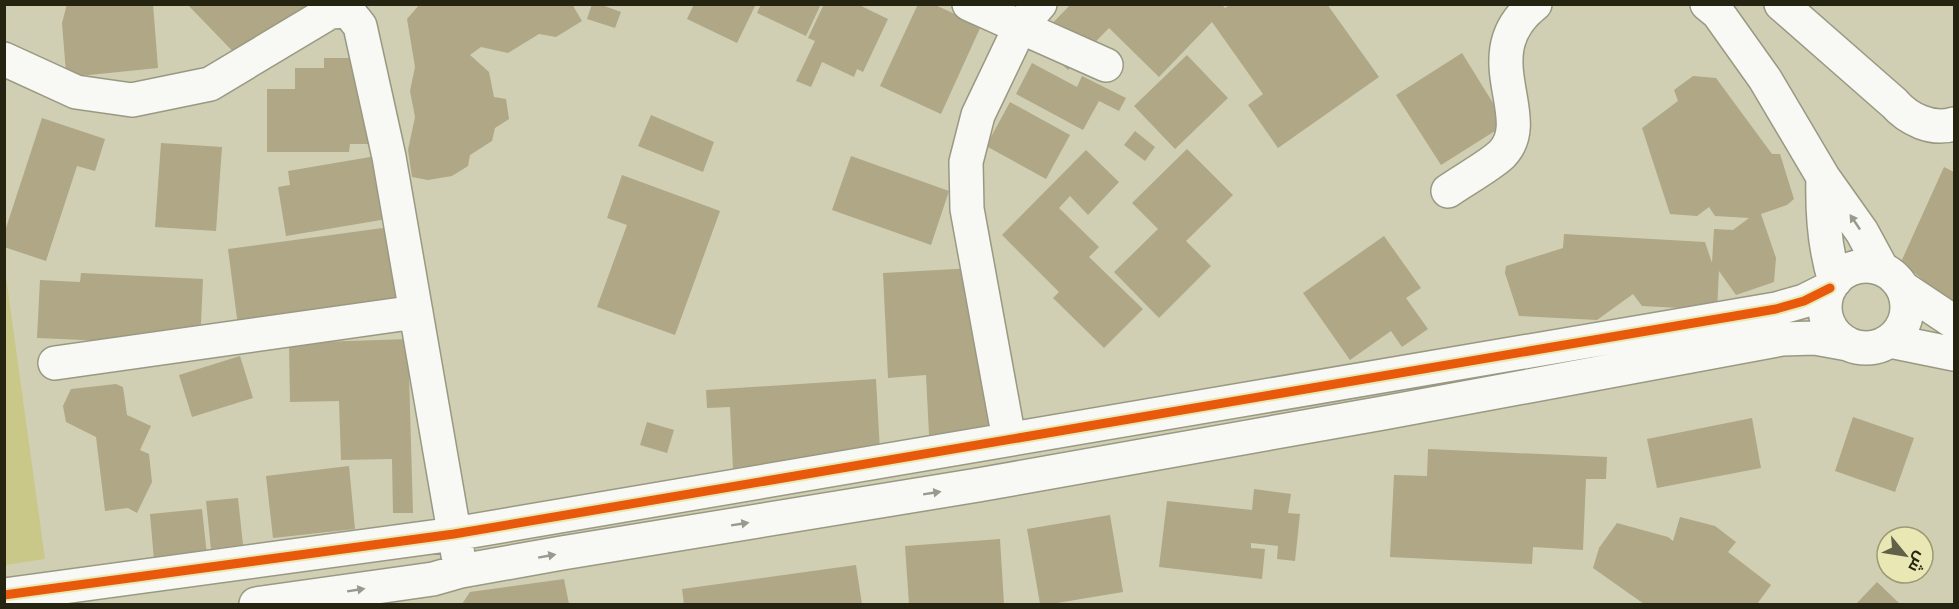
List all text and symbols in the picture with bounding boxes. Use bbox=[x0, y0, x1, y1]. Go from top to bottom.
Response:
one-way arrow bbox=[1849, 214, 1861, 230]
one-way arrow bbox=[923, 488, 942, 497]
one-way arrow bbox=[731, 519, 750, 528]
north arrow bbox=[1875, 525, 1935, 585]
text: ش bbox=[1904, 549, 1932, 576]
one-way arrow bbox=[538, 551, 557, 560]
one-way arrow bbox=[346, 586, 365, 595]

